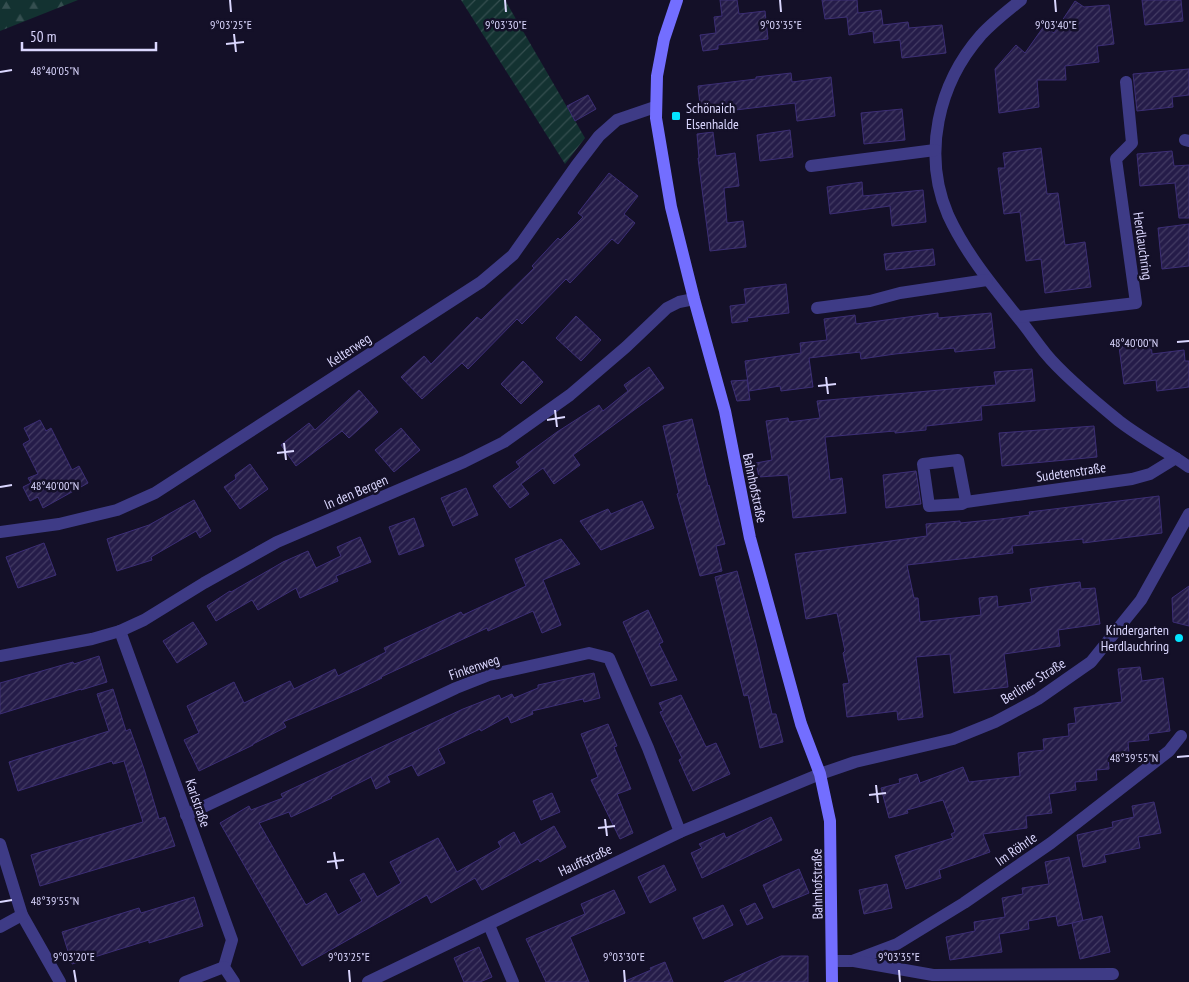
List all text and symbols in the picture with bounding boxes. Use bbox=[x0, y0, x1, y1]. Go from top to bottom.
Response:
text: 9°03'25"E bbox=[210, 17, 252, 32]
text: 9°03'30"E bbox=[485, 17, 527, 32]
text: 9°03'35"E bbox=[760, 17, 802, 32]
text: 9°03'40"E bbox=[1035, 17, 1077, 32]
scale bar bbox=[22, 20, 156, 52]
text: 50 m bbox=[30, 27, 56, 46]
text: 48°40'05"N bbox=[31, 63, 79, 78]
place label: Schönaich Elsenhalde bbox=[686, 99, 739, 133]
marker: Schönaich Elsenhalde bbox=[670, 110, 682, 122]
street label: Herdlauchring bbox=[1129, 211, 1157, 281]
street label: Kelterweg bbox=[324, 329, 374, 371]
text: 48°40'00"N bbox=[1110, 335, 1158, 350]
street label: Bahnhofstraße bbox=[739, 451, 771, 525]
street label: Sudetenstraße bbox=[1035, 458, 1107, 486]
street label: In den Bergen bbox=[321, 471, 391, 513]
text: 48°40'00"N bbox=[31, 478, 79, 493]
place label: Kindergarten Herdlauchring bbox=[1101, 621, 1169, 655]
marker: Kindergarten Herdlauchring bbox=[1173, 632, 1185, 644]
street label: Finkenweg bbox=[446, 650, 502, 684]
street label: Berliner Straße bbox=[997, 654, 1069, 708]
text: 48°39'55"N bbox=[1110, 750, 1158, 765]
street label: Karlstraße bbox=[181, 776, 215, 830]
street label: Im Röhrle bbox=[992, 828, 1040, 870]
street label: Hauffstraße bbox=[555, 840, 615, 880]
street label: Bahnhofstraße bbox=[807, 848, 827, 920]
text: 48°39'55"N bbox=[31, 893, 79, 908]
text: 9°03'20"E bbox=[53, 949, 95, 964]
text: 9°03'25"E bbox=[328, 949, 370, 964]
text: 9°03'30"E bbox=[603, 949, 645, 964]
text: 9°03'35"E bbox=[878, 949, 920, 964]

